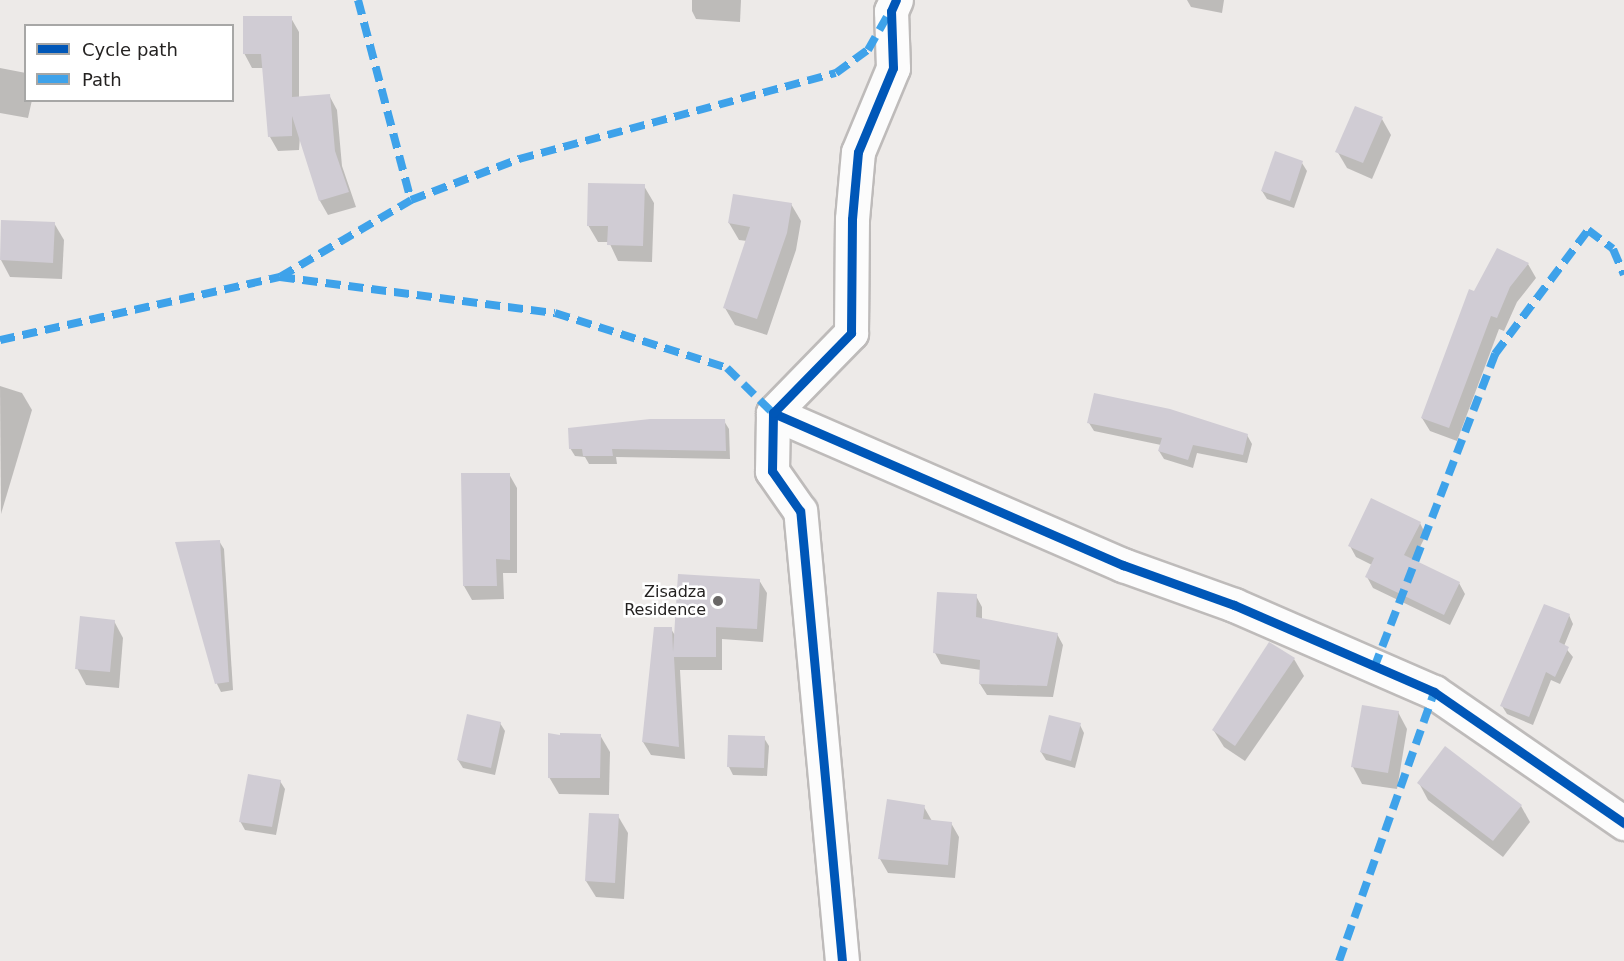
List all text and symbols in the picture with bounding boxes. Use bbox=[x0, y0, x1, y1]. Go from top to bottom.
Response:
legend bbox=[24, 24, 234, 102]
text: Cycle path bbox=[82, 39, 178, 60]
text: Path bbox=[82, 69, 122, 90]
place label: Zisadza Residence bbox=[624, 582, 706, 620]
marker: Zisadza Residence bbox=[711, 594, 725, 608]

